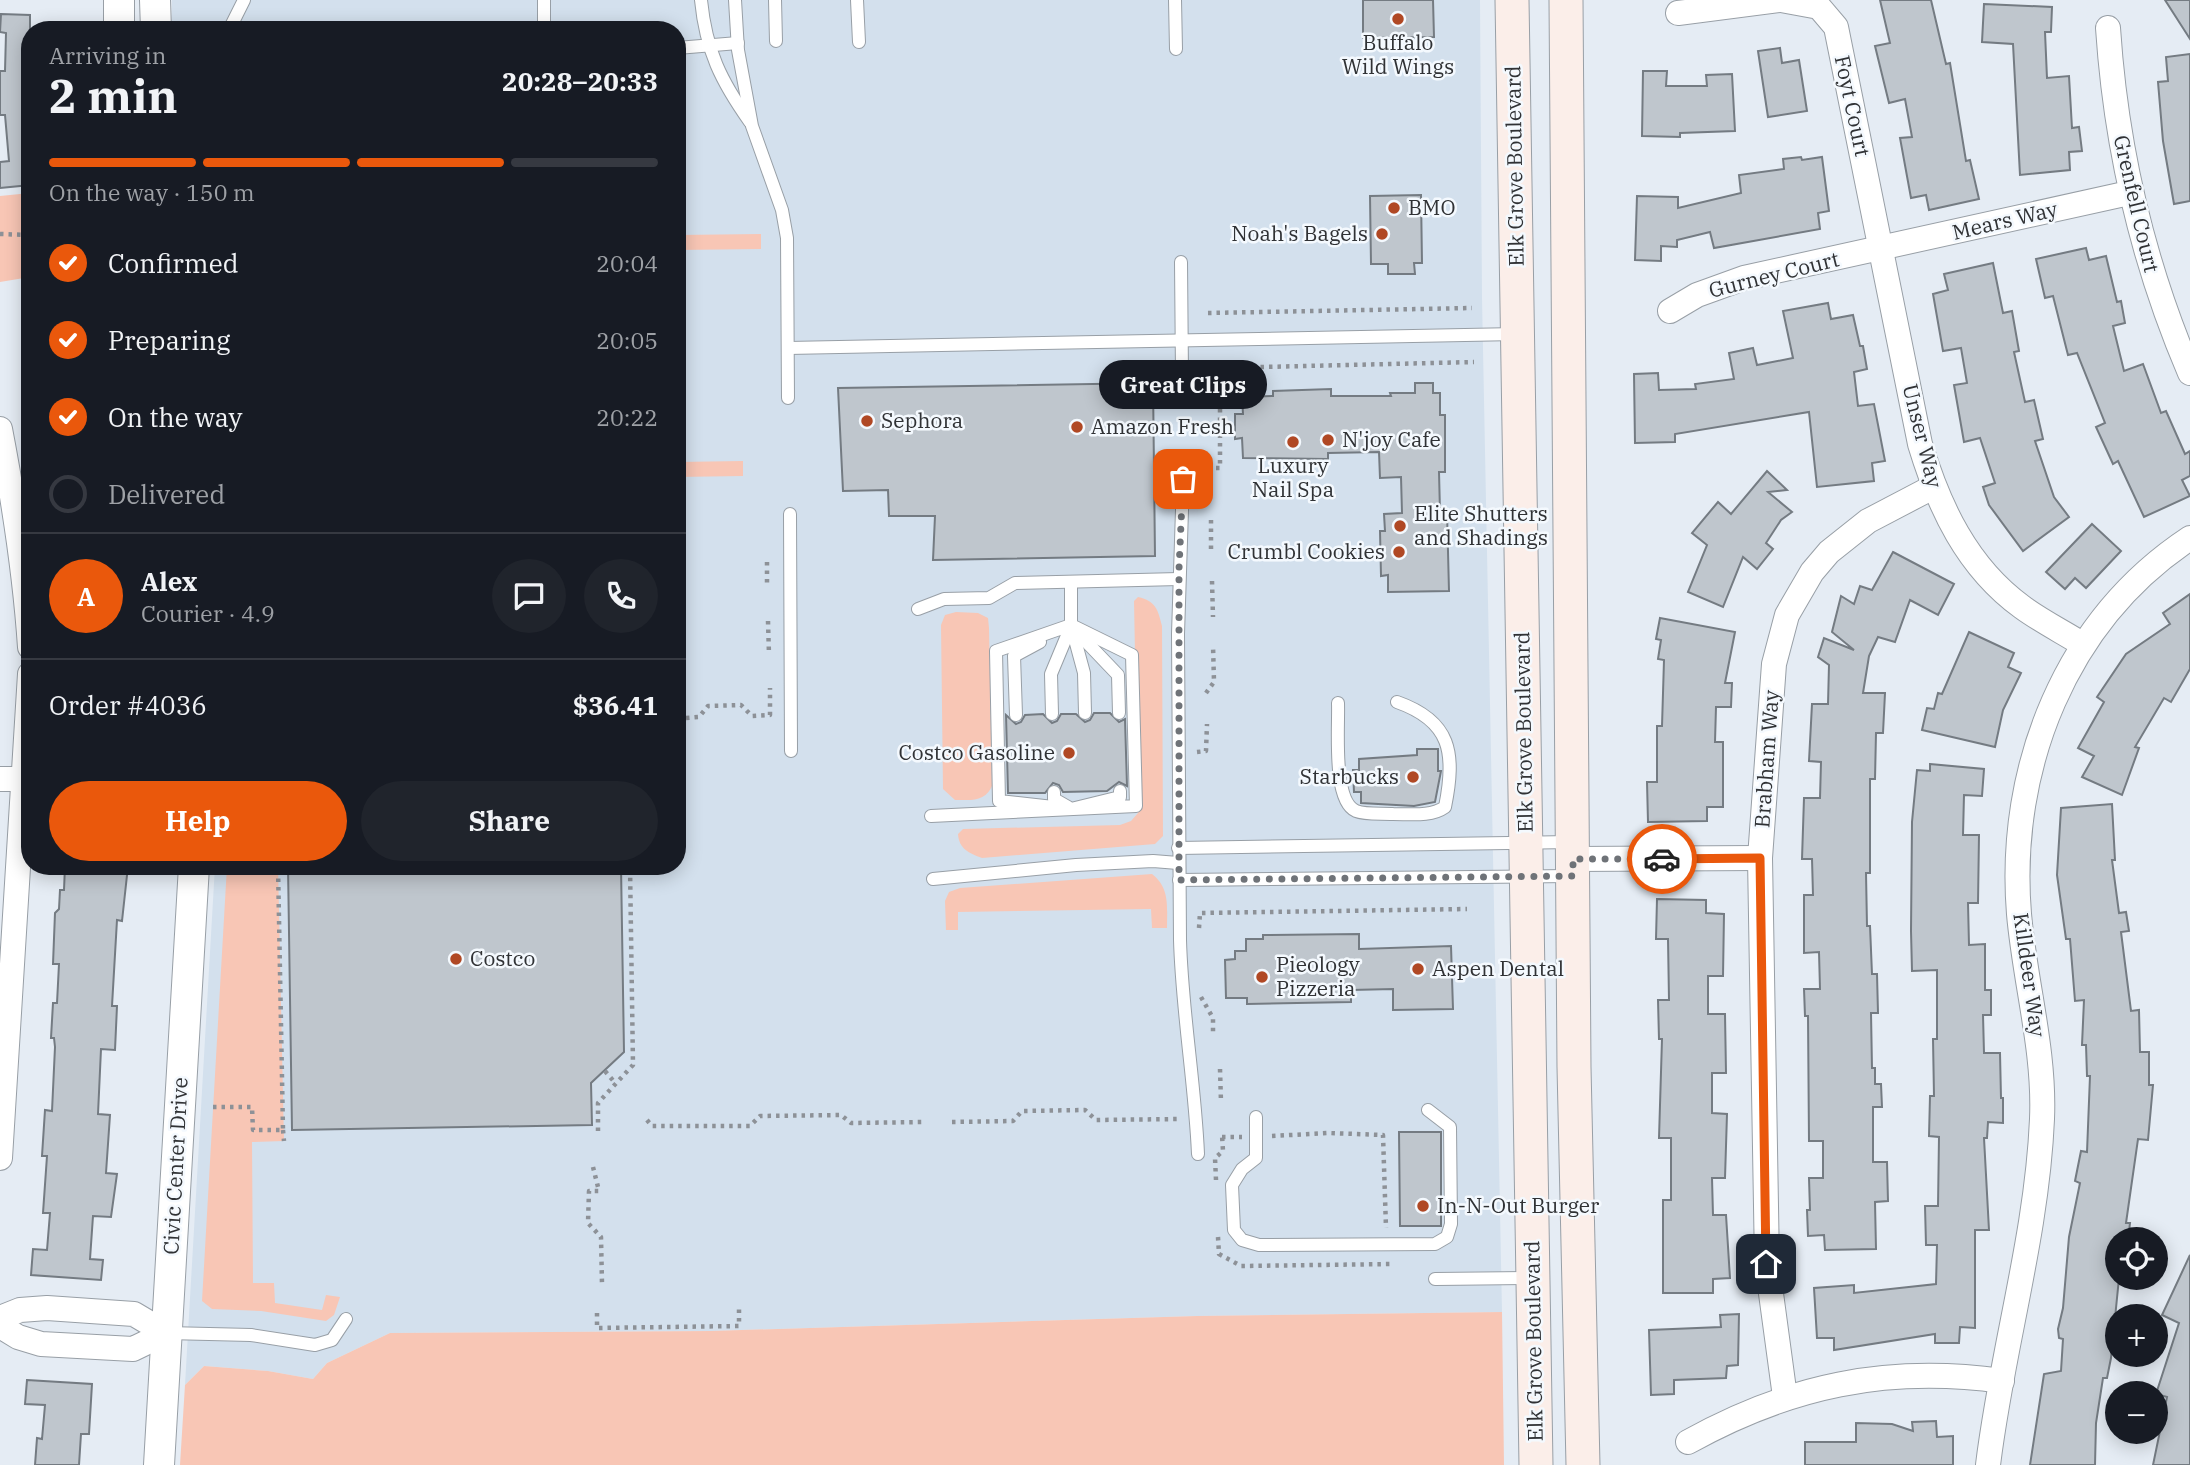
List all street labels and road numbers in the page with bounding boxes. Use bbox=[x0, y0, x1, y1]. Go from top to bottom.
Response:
street label: Foyt Court bbox=[1829, 53, 1877, 159]
street label: Elk Grove Boulevard bbox=[1498, 65, 1530, 267]
street label: Grenfell Court bbox=[2108, 132, 2166, 275]
street label: Mears Way bbox=[1949, 194, 2061, 246]
street label: Gurney Court bbox=[1706, 244, 1842, 304]
street label: Unser Way bbox=[1897, 381, 1950, 491]
street label: Elk Grove Boulevard bbox=[1507, 631, 1539, 833]
street label: Brabham Way bbox=[1747, 688, 1785, 829]
street label: Killdeer Way bbox=[2007, 911, 2053, 1040]
street label: Civic Center Drive bbox=[156, 1076, 194, 1255]
street label: Elk Grove Boulevard bbox=[1517, 1240, 1549, 1442]

